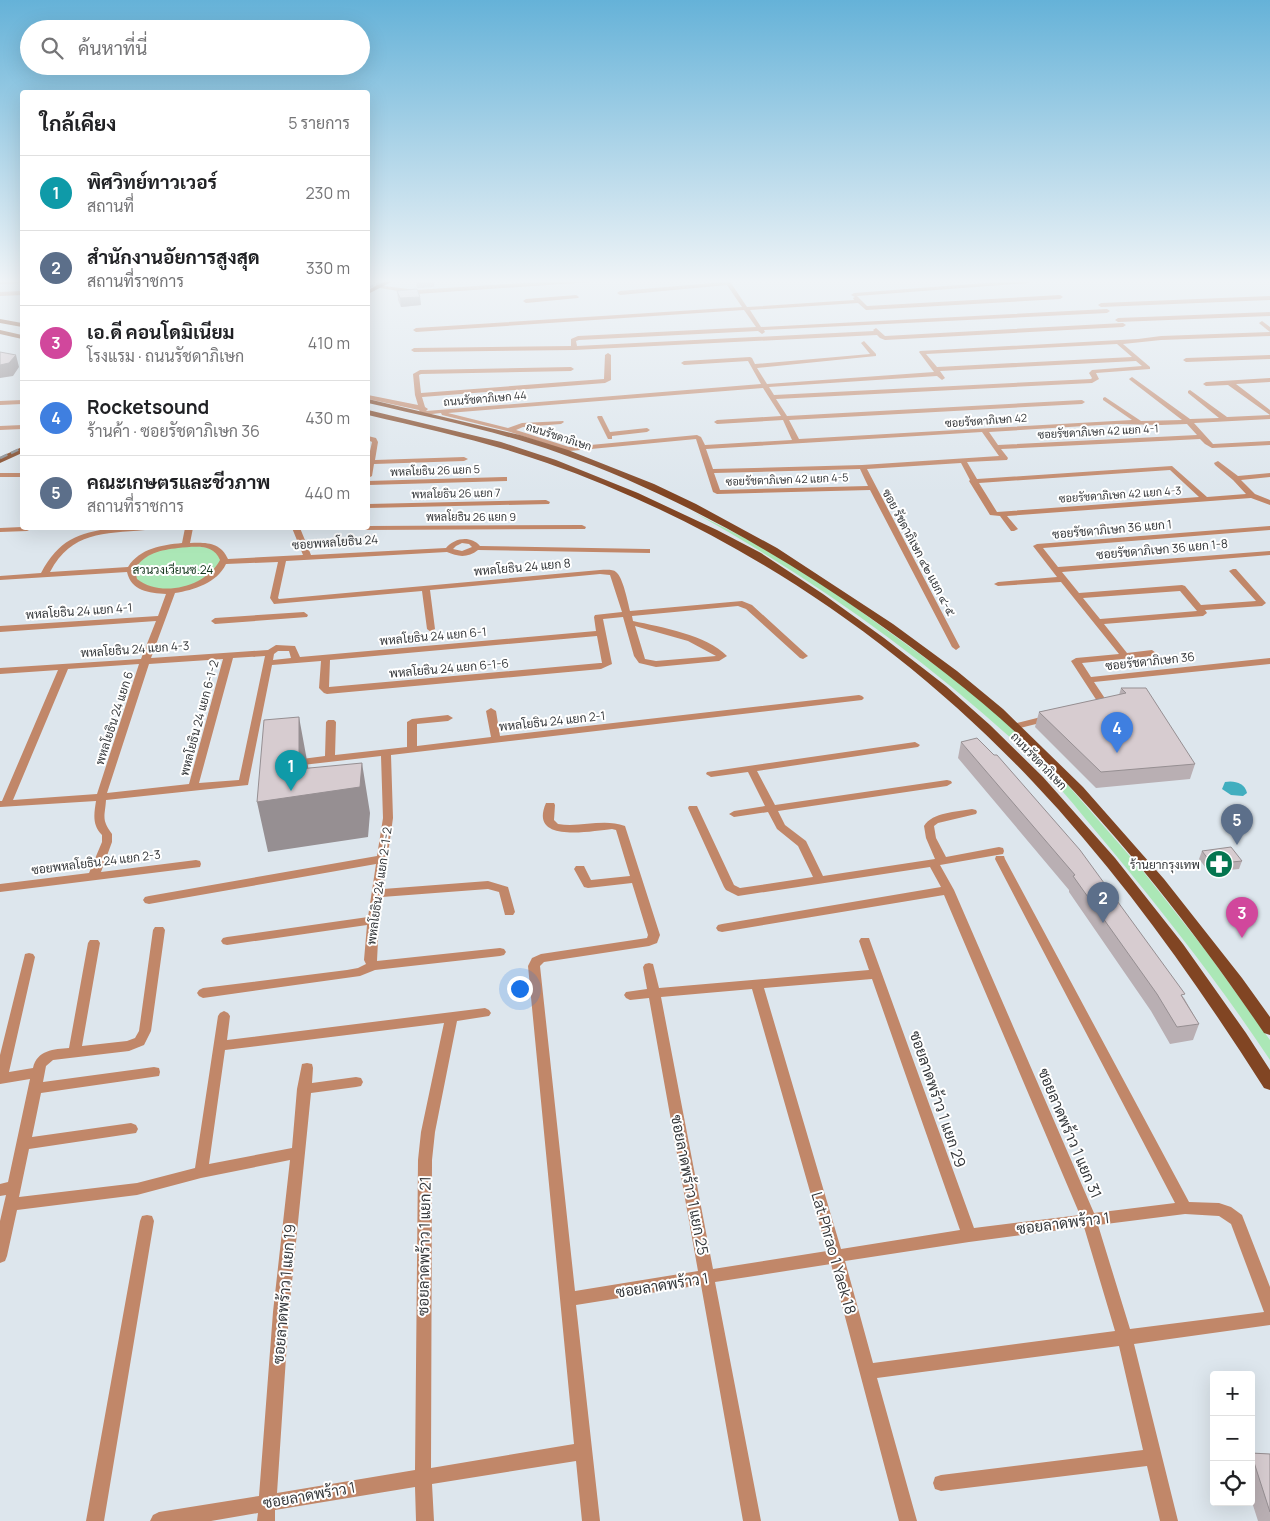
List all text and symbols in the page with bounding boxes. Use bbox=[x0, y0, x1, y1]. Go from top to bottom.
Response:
search box bbox=[20, 20, 370, 75]
icon: search bbox=[38, 34, 66, 62]
text: ค้นหาที่นี่ bbox=[78, 35, 147, 61]
text: ใกล้เคียง bbox=[40, 109, 116, 137]
text: 5 รายการ bbox=[288, 112, 350, 134]
text: พิศวิทย์ทาวเวอร์ bbox=[87, 169, 217, 195]
text: 1 bbox=[52, 182, 60, 204]
text: 230 m bbox=[306, 182, 350, 204]
text: สถานที่ bbox=[87, 195, 134, 217]
text: สำนักงานอัยการสูงสุด bbox=[87, 244, 260, 270]
text: 2 bbox=[51, 257, 61, 279]
text: 330 m bbox=[306, 257, 350, 279]
text: สถานที่ราชการ bbox=[87, 270, 184, 292]
text: เอ.ดี คอนโดมิเนียม bbox=[87, 319, 235, 345]
text: 3 bbox=[51, 332, 61, 354]
text: 410 m bbox=[308, 332, 350, 354]
text: โรงแรม · ถนนรัชดาภิเษก bbox=[87, 345, 244, 367]
street label: ถนนรัชดาภิเษก 44 bbox=[443, 387, 527, 409]
text: Rocketsound bbox=[87, 394, 209, 420]
text: 4 bbox=[51, 407, 61, 429]
text: 430 m bbox=[305, 407, 350, 429]
street label: ซอยรัชดาภิเษก 42 bbox=[944, 410, 1028, 430]
street label: ถนนรัชดาภิเษก bbox=[524, 418, 594, 454]
text: ร้านค้า · ซอยรัชดาภิเษก 36 bbox=[87, 420, 260, 442]
street label: ซอยรัชดาภิเษก 42 แยก 4-1 bbox=[1037, 420, 1159, 442]
street label: พหลโยธิน 26 แยก 5 bbox=[390, 461, 480, 479]
text: คณะเกษตรและชีวภาพ bbox=[87, 469, 270, 495]
street label: ซอยรัชดาภิเษก 42 แยก 4-5 bbox=[725, 469, 849, 489]
text: 5 bbox=[51, 482, 61, 504]
text: 440 m bbox=[304, 482, 350, 504]
street label: ซอยรัชดาภิเษก 42 แยก 4-3 bbox=[1058, 482, 1182, 506]
street label: พหลโยธิน 26 แยก 7 bbox=[411, 485, 501, 501]
street label: ซอย รัชดาภิเษก ๔๒ แยก ๔-๕ bbox=[878, 486, 960, 619]
text: สถานที่ราชการ bbox=[87, 495, 184, 517]
street label: พหลโยธิน 26 แยก 9 bbox=[426, 509, 516, 524]
street label: ซอยรัชดาภิเษก 36 แยก 1 bbox=[1051, 515, 1173, 543]
street label: ซอยพหลโยธิน 24 bbox=[291, 531, 379, 553]
street label: ซอยรัชดาภิเษก 36 แยก 1-8 bbox=[1095, 535, 1229, 563]
street label: พหลโยธิน 24 แยก 8 bbox=[473, 554, 571, 580]
park label: สวนวงเวียนซ.24 bbox=[133, 561, 213, 578]
street label: พหลโยธิน 24 แยก 4-1 bbox=[25, 599, 133, 623]
street label: พหลโยธิน 24 แยก 6-1 bbox=[379, 623, 487, 649]
street label: พหลโยธิน 24 แยก 4-3 bbox=[80, 637, 190, 661]
street label: ซอยรัชดาภิเษก 36 bbox=[1104, 648, 1196, 674]
street label: พหลโยธิน 24 แยก 6-1-6 bbox=[388, 654, 510, 682]
street label: พหลโยธิน 24 แยก 6-1-2 bbox=[175, 658, 223, 778]
street label: พหลโยธิน 24 แยก 6 bbox=[91, 669, 137, 767]
street label: พหลโยธิน 24 แยก 2-1 bbox=[498, 707, 606, 735]
pin: 4 bbox=[1101, 712, 1133, 753]
street label: ถนนรัชดาภิเษก bbox=[1007, 728, 1071, 794]
pin: 1 bbox=[275, 750, 307, 791]
pin: 5 bbox=[1221, 804, 1253, 845]
street label: พหลโยธิน 24 แยก 2-1-2 bbox=[362, 826, 396, 946]
street label: ซอยพหลโยธิน 24 แยก 2-3 bbox=[30, 846, 162, 878]
pharmacy icon: ร้านยากรุงเทพ bbox=[1204, 849, 1234, 879]
place label: ร้านยากรุงเทพ bbox=[1130, 856, 1200, 874]
pin: 2 bbox=[1087, 882, 1119, 923]
pin: 3 bbox=[1226, 897, 1258, 938]
your location bbox=[507, 976, 533, 1002]
street label: ซอยลาดพร้าว 1 แยก 29 bbox=[905, 1028, 971, 1170]
street label: ซอยลาดพร้าว 1 แยก 31 bbox=[1033, 1065, 1107, 1201]
street label: ซอยลาดพร้าว 1 แยก 25 bbox=[666, 1113, 714, 1257]
street label: ซอยลาดพร้าว 1 แยก 21 bbox=[412, 1176, 436, 1316]
street label: Lat Phrao 1 Yaek 18 bbox=[806, 1189, 862, 1317]
street label: ซอยลาดพร้าว 1 bbox=[1015, 1207, 1111, 1239]
street label: ซอยลาดพร้าว 1 แยก 19 bbox=[267, 1223, 301, 1365]
street label: ซอยลาดพร้าว 1 bbox=[614, 1267, 710, 1303]
map controls bbox=[1210, 1371, 1255, 1506]
button: + bbox=[1210, 1371, 1255, 1416]
button: − bbox=[1210, 1416, 1255, 1461]
button: locate bbox=[1210, 1461, 1255, 1506]
street label: ซอยลาดพร้าว 1 bbox=[261, 1477, 357, 1513]

